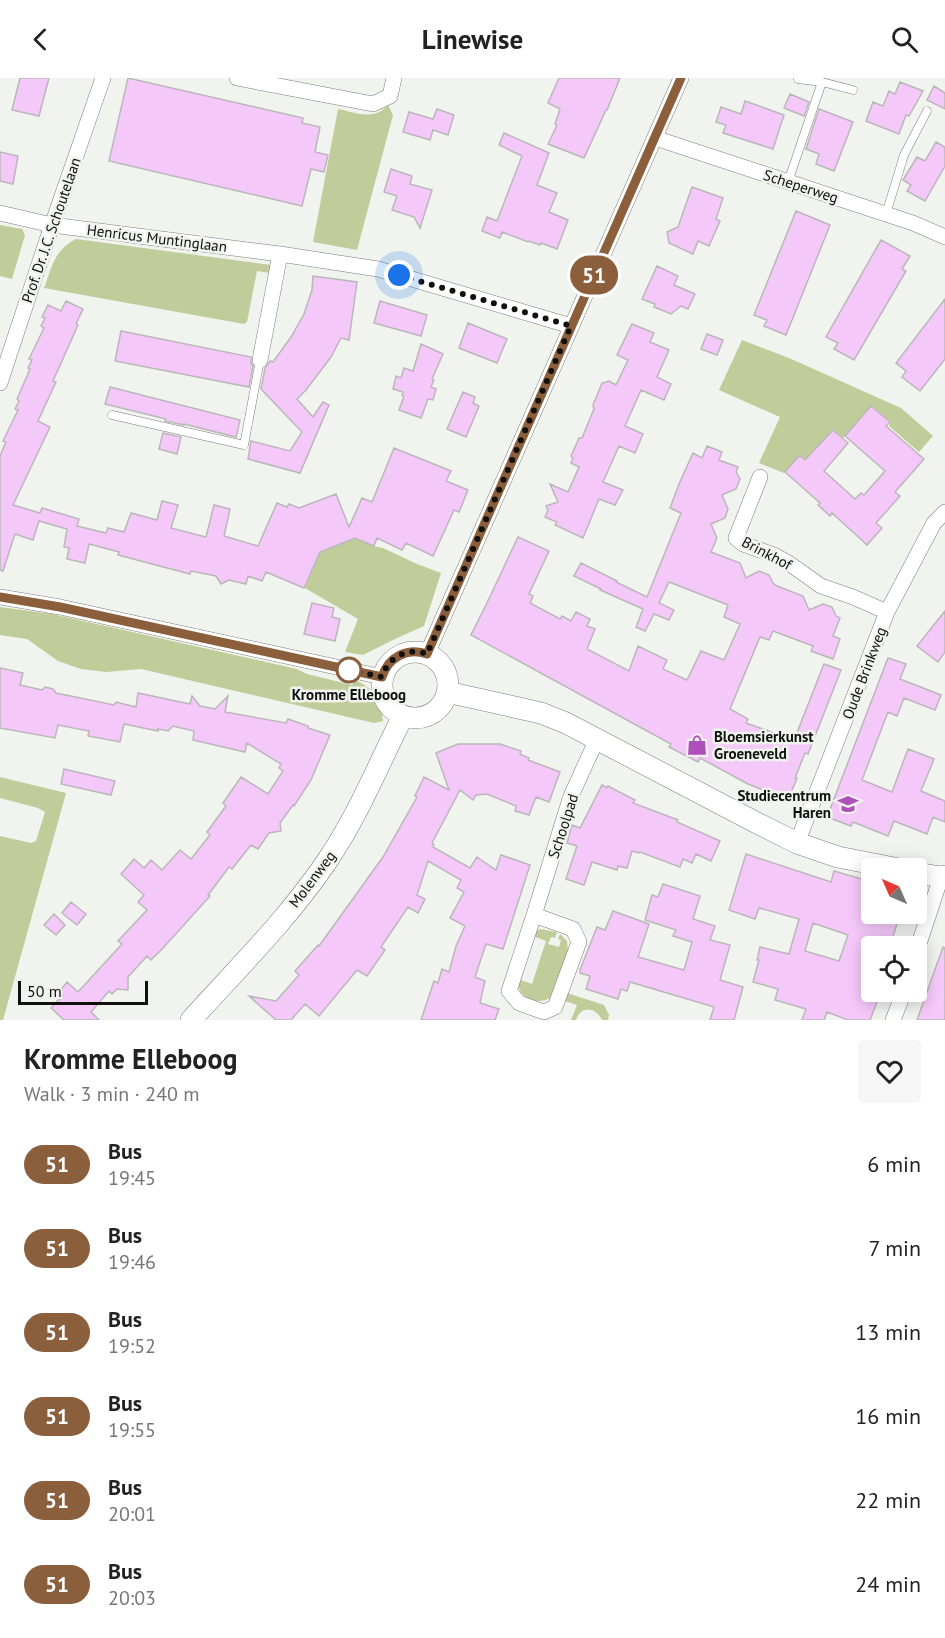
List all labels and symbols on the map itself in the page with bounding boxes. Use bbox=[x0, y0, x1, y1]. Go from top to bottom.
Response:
street label: Prof. Dr. J.C. Schoutelaan bbox=[17, 155, 85, 305]
street label: Scheperweg bbox=[761, 165, 841, 207]
street label: Henricus Muntinglaan bbox=[86, 220, 228, 256]
line badge: 51 bbox=[567, 256, 621, 294]
your location bbox=[384, 260, 414, 290]
street label: Brinkhof bbox=[739, 532, 796, 575]
street label: Oude Brinkweg bbox=[838, 624, 890, 722]
marker: Kromme Elleboog bbox=[336, 657, 362, 683]
place label: Kromme Elleboog bbox=[292, 685, 406, 704]
place label: Bloemsierkunst Groeneveld bbox=[714, 727, 814, 763]
shop icon: Bloemsierkunst Groeneveld bbox=[685, 733, 709, 757]
place label: Studiecentrum Haren bbox=[737, 786, 831, 822]
street label: Schoolpad bbox=[544, 791, 582, 861]
school or university icon: Studiecentrum Haren bbox=[836, 792, 860, 816]
street label: Molenweg bbox=[284, 847, 340, 911]
north arrow bbox=[861, 858, 927, 924]
scale bar bbox=[18, 978, 148, 1006]

